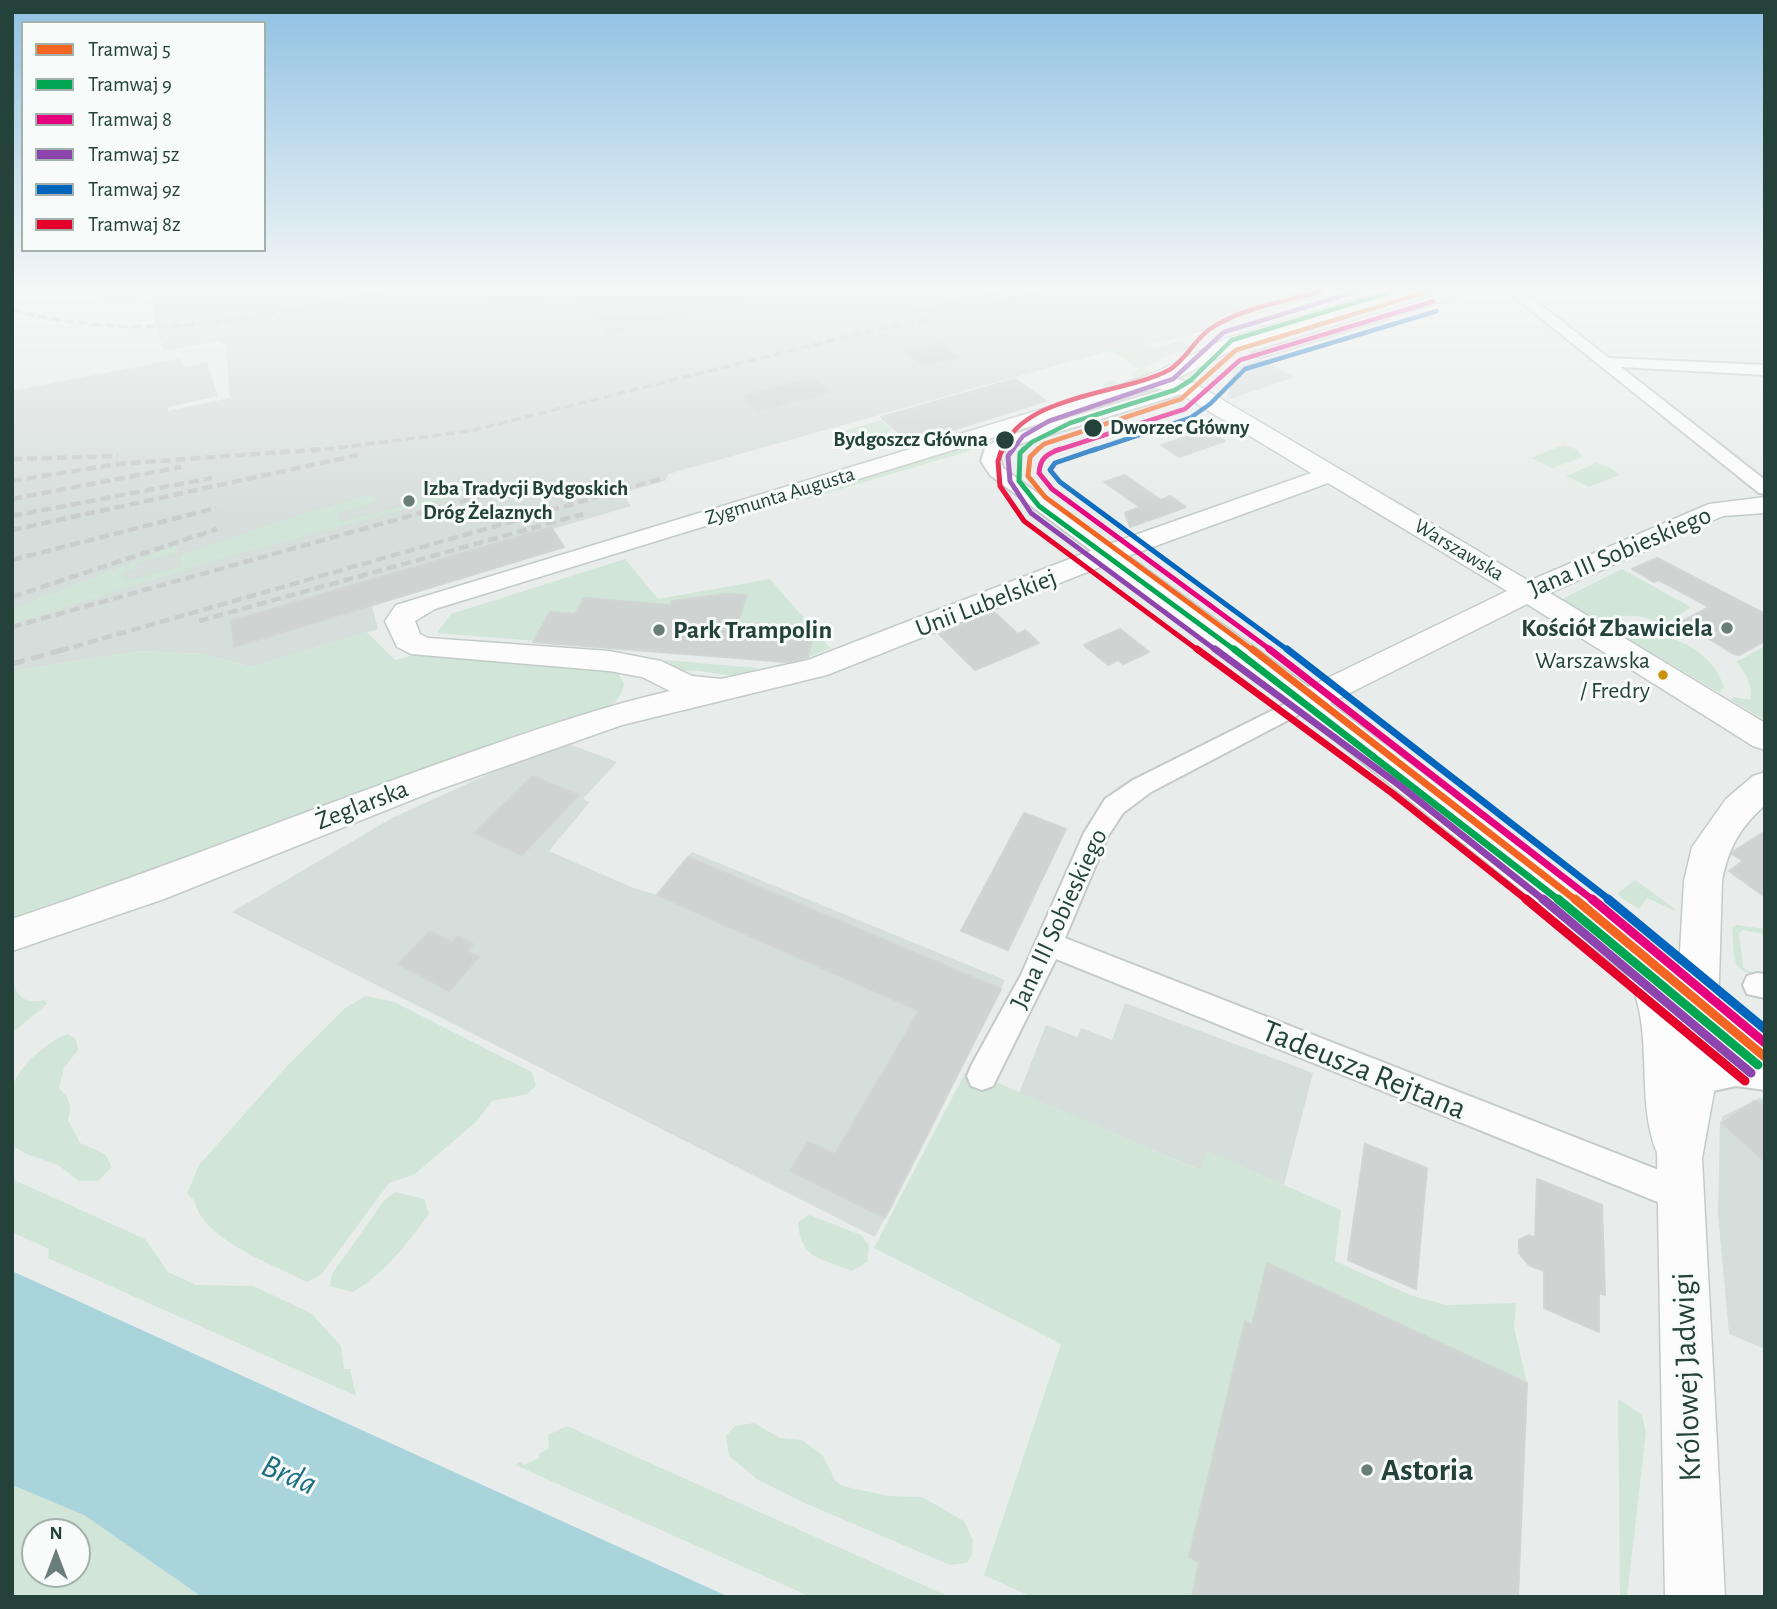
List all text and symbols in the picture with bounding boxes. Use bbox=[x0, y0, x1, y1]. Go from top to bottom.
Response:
legend bbox=[21, 21, 266, 252]
text: Tramwaj 5 bbox=[88, 39, 171, 60]
text: Tramwaj 9 bbox=[88, 74, 172, 95]
text: Tramwaj 8 bbox=[88, 109, 172, 130]
text: Tramwaj 5z bbox=[88, 144, 179, 165]
text: Tramwaj 9z bbox=[88, 179, 180, 200]
text: Tramwaj 8z bbox=[88, 214, 181, 235]
place label: Dworzec Główny bbox=[1110, 415, 1249, 441]
marker: Dworzec Główny bbox=[1082, 417, 1104, 439]
place label: Bydgoszcz Główna bbox=[833, 427, 988, 453]
marker: Bydgoszcz Główna bbox=[994, 429, 1016, 451]
street label: Zygmunta Augusta bbox=[702, 461, 858, 531]
place label: Izba Tradycji Bydgoskich Dróg Żelaznych bbox=[423, 476, 628, 526]
marker: Izba Tradycji Bydgoskich Dróg Żelaznych bbox=[401, 493, 417, 509]
street label: Jana III Sobieskiego bbox=[1524, 499, 1716, 605]
street label: Warszawska bbox=[1409, 513, 1509, 587]
street label: Unii Lubelskiej bbox=[911, 562, 1061, 644]
place label: Kościół Zbawiciela bbox=[1521, 612, 1713, 644]
place label: Park Trampolin bbox=[673, 614, 832, 646]
marker: Kościół Zbawiciela bbox=[1719, 620, 1735, 636]
marker: Park Trampolin bbox=[651, 622, 667, 638]
place label: Warszawska / Fredry bbox=[1535, 647, 1650, 703]
marker: Warszawska / Fredry bbox=[1656, 668, 1670, 682]
street label: Żeglarska bbox=[311, 773, 413, 837]
street label: Jana III Sobieskiego bbox=[1004, 824, 1114, 1014]
street label: Tadeusza Rejtana bbox=[1256, 1012, 1472, 1128]
street label: Królowej Jadwigi bbox=[1664, 1272, 1710, 1482]
water label: Brda bbox=[255, 1446, 323, 1504]
place label: Astoria bbox=[1381, 1451, 1474, 1489]
marker: Astoria bbox=[1359, 1462, 1375, 1478]
north arrow bbox=[21, 1518, 91, 1588]
text: N bbox=[49, 1524, 63, 1543]

